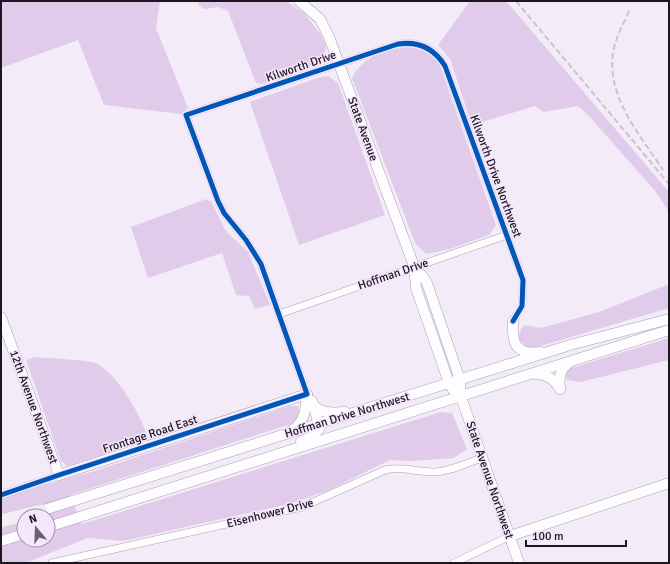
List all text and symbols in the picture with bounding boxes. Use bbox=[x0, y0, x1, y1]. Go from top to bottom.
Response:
street label: Kilworth Drive bbox=[264, 47, 338, 86]
street label: State Avenue bbox=[344, 95, 381, 163]
street label: Kilworth Drive Northwest bbox=[466, 113, 525, 240]
street label: Hoffman Drive bbox=[356, 255, 430, 294]
street label: 12th Avenue Northwest bbox=[6, 348, 61, 466]
street label: Hoffman Drive Northwest bbox=[283, 389, 411, 442]
street label: Frontage Road East bbox=[101, 412, 199, 457]
street label: State Avenue Northwest bbox=[462, 419, 517, 541]
street label: Eisenhower Drive bbox=[225, 495, 315, 532]
north arrow bbox=[16, 508, 56, 548]
text: N bbox=[27, 512, 39, 526]
scale bar bbox=[526, 522, 626, 548]
text: 100 m bbox=[532, 529, 564, 544]

